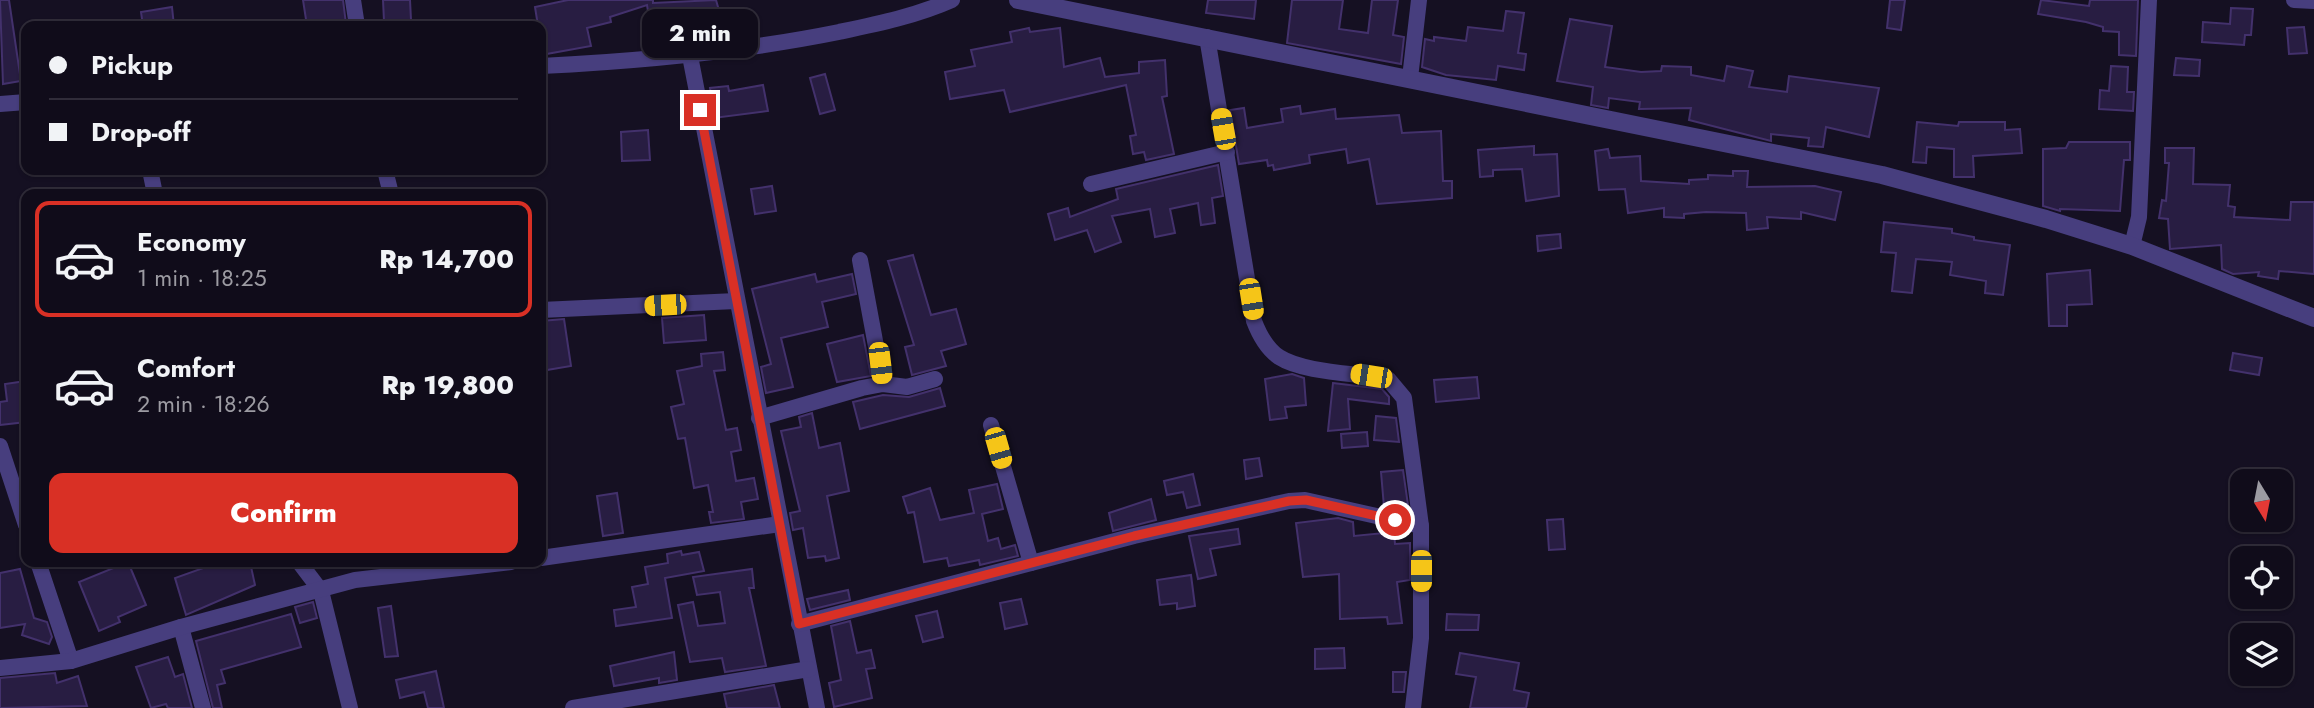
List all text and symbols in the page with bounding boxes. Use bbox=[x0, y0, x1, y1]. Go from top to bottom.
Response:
callout: 2 min bbox=[642, 8, 758, 57]
text: 2 min bbox=[669, 16, 731, 50]
text: Pickup bbox=[91, 46, 173, 84]
route end bbox=[684, 94, 716, 126]
car bbox=[1210, 106, 1237, 152]
text: Drop-off bbox=[91, 113, 191, 151]
text: Economy bbox=[137, 223, 246, 261]
icon: car bbox=[53, 228, 116, 291]
text: Rp 14,700 bbox=[379, 240, 514, 278]
text: 1 min · 18:25 bbox=[137, 261, 267, 295]
car bbox=[1238, 277, 1265, 321]
car bbox=[644, 293, 687, 317]
car bbox=[868, 341, 893, 385]
text: Comfort bbox=[137, 349, 235, 387]
icon: car bbox=[53, 354, 116, 417]
car bbox=[1349, 362, 1394, 390]
text: Rp 19,800 bbox=[381, 366, 514, 404]
text: 2 min · 18:26 bbox=[137, 387, 270, 421]
car bbox=[983, 425, 1014, 471]
north arrow bbox=[2230, 469, 2292, 532]
map controls bbox=[2230, 469, 2293, 686]
button: Confirm bbox=[49, 473, 518, 553]
route start bbox=[1379, 504, 1411, 536]
button: locate bbox=[2230, 546, 2293, 609]
car bbox=[1411, 550, 1432, 592]
button: layers bbox=[2230, 623, 2293, 686]

